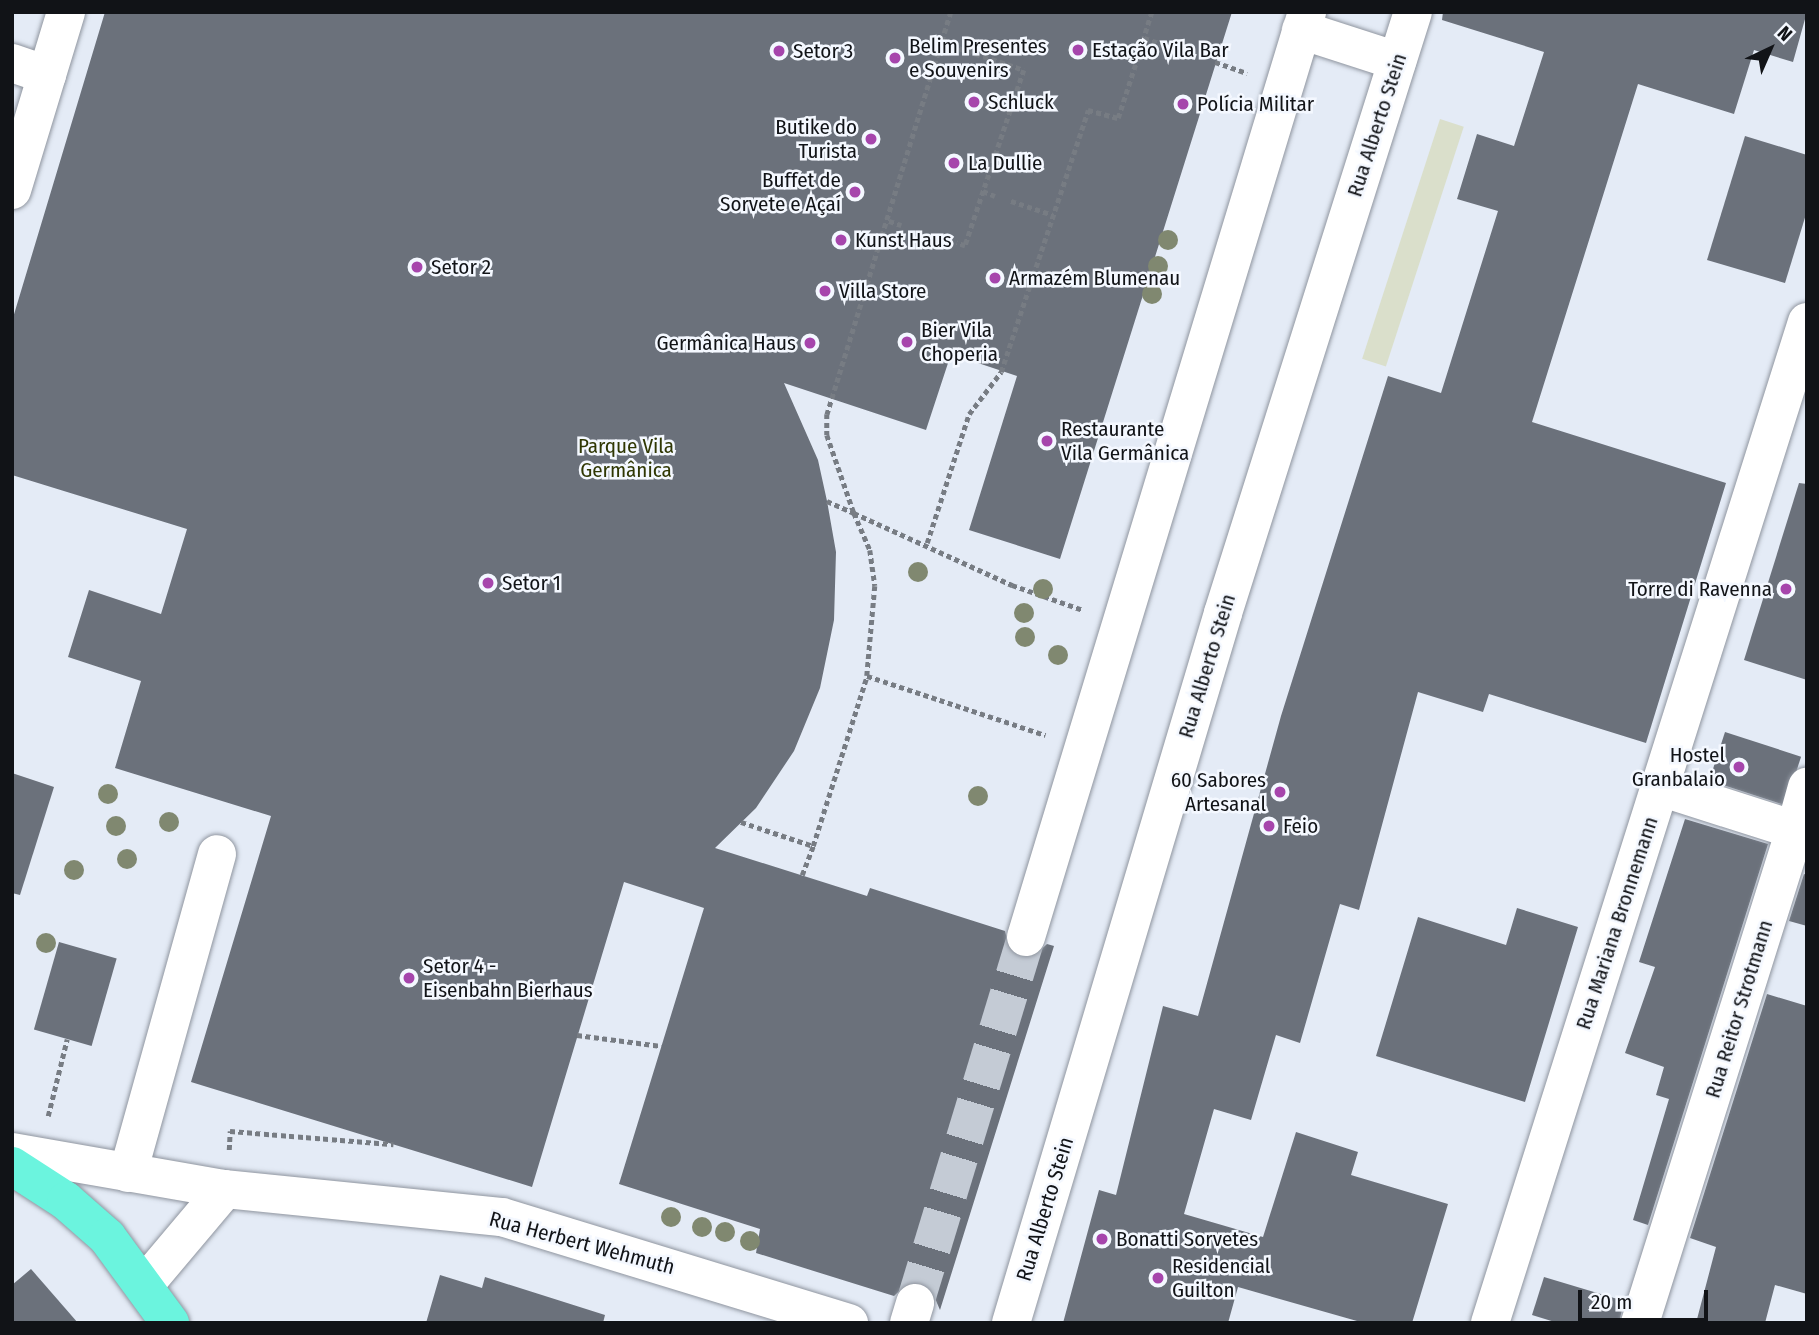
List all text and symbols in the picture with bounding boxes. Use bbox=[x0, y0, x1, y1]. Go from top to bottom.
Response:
north arrow bbox=[1735, 14, 1805, 84]
text: N bbox=[1773, 21, 1797, 46]
place label: Belim Presentes e Souvenirs bbox=[909, 33, 1047, 83]
place label: Estação Vila Bar bbox=[1092, 37, 1229, 63]
place label: Setor 3 bbox=[793, 38, 853, 64]
marker: Estação Vila Bar bbox=[1070, 42, 1086, 58]
marker: Setor 3 bbox=[771, 43, 787, 59]
marker: Belim Presentes e Souvenirs bbox=[887, 50, 903, 66]
street label: Rua Alberto Stein bbox=[1342, 50, 1412, 200]
place label: Schluck bbox=[988, 89, 1054, 115]
place label: Polícia Militar bbox=[1197, 91, 1314, 117]
marker: Schluck bbox=[966, 94, 982, 110]
marker: Polícia Militar bbox=[1175, 96, 1191, 112]
place label: Butike do Turista bbox=[775, 114, 857, 164]
marker: Butike do Turista bbox=[863, 131, 879, 147]
place label: La Dullie bbox=[968, 150, 1042, 176]
marker: La Dullie bbox=[946, 155, 962, 171]
place label: Buffet de Sorvete e Açaí bbox=[720, 167, 841, 217]
marker: Buffet de Sorvete e Açaí bbox=[847, 184, 863, 200]
place label: Kunst Haus bbox=[855, 227, 952, 253]
marker: Kunst Haus bbox=[833, 232, 849, 248]
place label: Setor 2 bbox=[431, 254, 491, 280]
marker: Setor 2 bbox=[409, 259, 425, 275]
place label: Armazém Blumenau bbox=[1009, 265, 1180, 291]
marker: Armazém Blumenau bbox=[987, 270, 1003, 286]
place label: Villa Store bbox=[839, 278, 926, 304]
marker: Villa Store bbox=[817, 283, 833, 299]
place label: Bier Vila Choperia bbox=[921, 317, 998, 367]
place label: Germânica Haus bbox=[656, 330, 796, 356]
marker: Bier Vila Choperia bbox=[899, 334, 915, 350]
marker: Germânica Haus bbox=[802, 335, 818, 351]
place label: Restaurante Vila Germânica bbox=[1061, 416, 1189, 466]
park label: Parque Vila Germânica bbox=[578, 433, 674, 483]
marker: Restaurante Vila Germânica bbox=[1039, 433, 1055, 449]
place label: Setor 1 bbox=[502, 570, 561, 596]
marker: Setor 1 bbox=[480, 575, 496, 591]
place label: Torre di Ravenna bbox=[1628, 576, 1772, 602]
marker: Torre di Ravenna bbox=[1778, 581, 1794, 597]
street label: Rua Alberto Stein bbox=[1173, 591, 1241, 741]
place label: Hostel Granbalaio bbox=[1632, 742, 1725, 792]
marker: Hostel Granbalaio bbox=[1731, 759, 1747, 775]
place label: 60 Sabores Artesanal bbox=[1171, 767, 1266, 817]
marker: 60 Sabores Artesanal bbox=[1272, 784, 1288, 800]
place label: Feio bbox=[1283, 813, 1318, 839]
street label: Rua Mariana Bronnemann bbox=[1571, 813, 1663, 1033]
marker: Feio bbox=[1261, 818, 1277, 834]
street label: Rua Reitor Strotmann bbox=[1700, 917, 1778, 1101]
place label: Setor 4 - Eisenbahn Bierhaus bbox=[423, 953, 593, 1003]
marker: Setor 4 - Eisenbahn Bierhaus bbox=[401, 970, 417, 986]
street label: Rua Alberto Stein bbox=[1011, 1134, 1079, 1284]
street label: Rua Herbert Wehmuth bbox=[487, 1206, 677, 1280]
place label: Bonatti Sorvetes bbox=[1116, 1226, 1258, 1252]
marker: Bonatti Sorvetes bbox=[1094, 1231, 1110, 1247]
place label: Residencial Guilton bbox=[1172, 1253, 1270, 1303]
marker: Residencial Guilton bbox=[1150, 1270, 1166, 1286]
scale bar bbox=[1581, 1276, 1710, 1320]
text: 20 m bbox=[1591, 1289, 1632, 1315]

